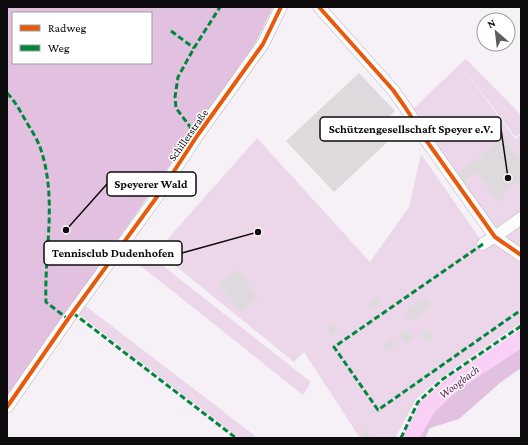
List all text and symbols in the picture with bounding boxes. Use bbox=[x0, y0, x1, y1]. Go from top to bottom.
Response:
legend bbox=[12, 12, 152, 64]
north arrow bbox=[476, 12, 516, 52]
text: N bbox=[485, 16, 498, 30]
text: Radweg bbox=[48, 21, 86, 35]
text: Weg bbox=[48, 41, 70, 55]
street label: Schillerstraße bbox=[166, 107, 210, 163]
callout: Schützengesellschaft Speyer e.V. bbox=[320, 117, 501, 141]
text: Schützengesellschaft Speyer e.V. bbox=[329, 122, 493, 136]
callout: Speyerer Wald bbox=[107, 172, 196, 196]
text: Speyerer Wald bbox=[114, 177, 188, 191]
callout: Tennisclub Dudenhofen bbox=[44, 241, 182, 265]
text: Tennisclub Dudenhofen bbox=[52, 246, 174, 260]
water label: Woogbach bbox=[436, 362, 482, 402]

